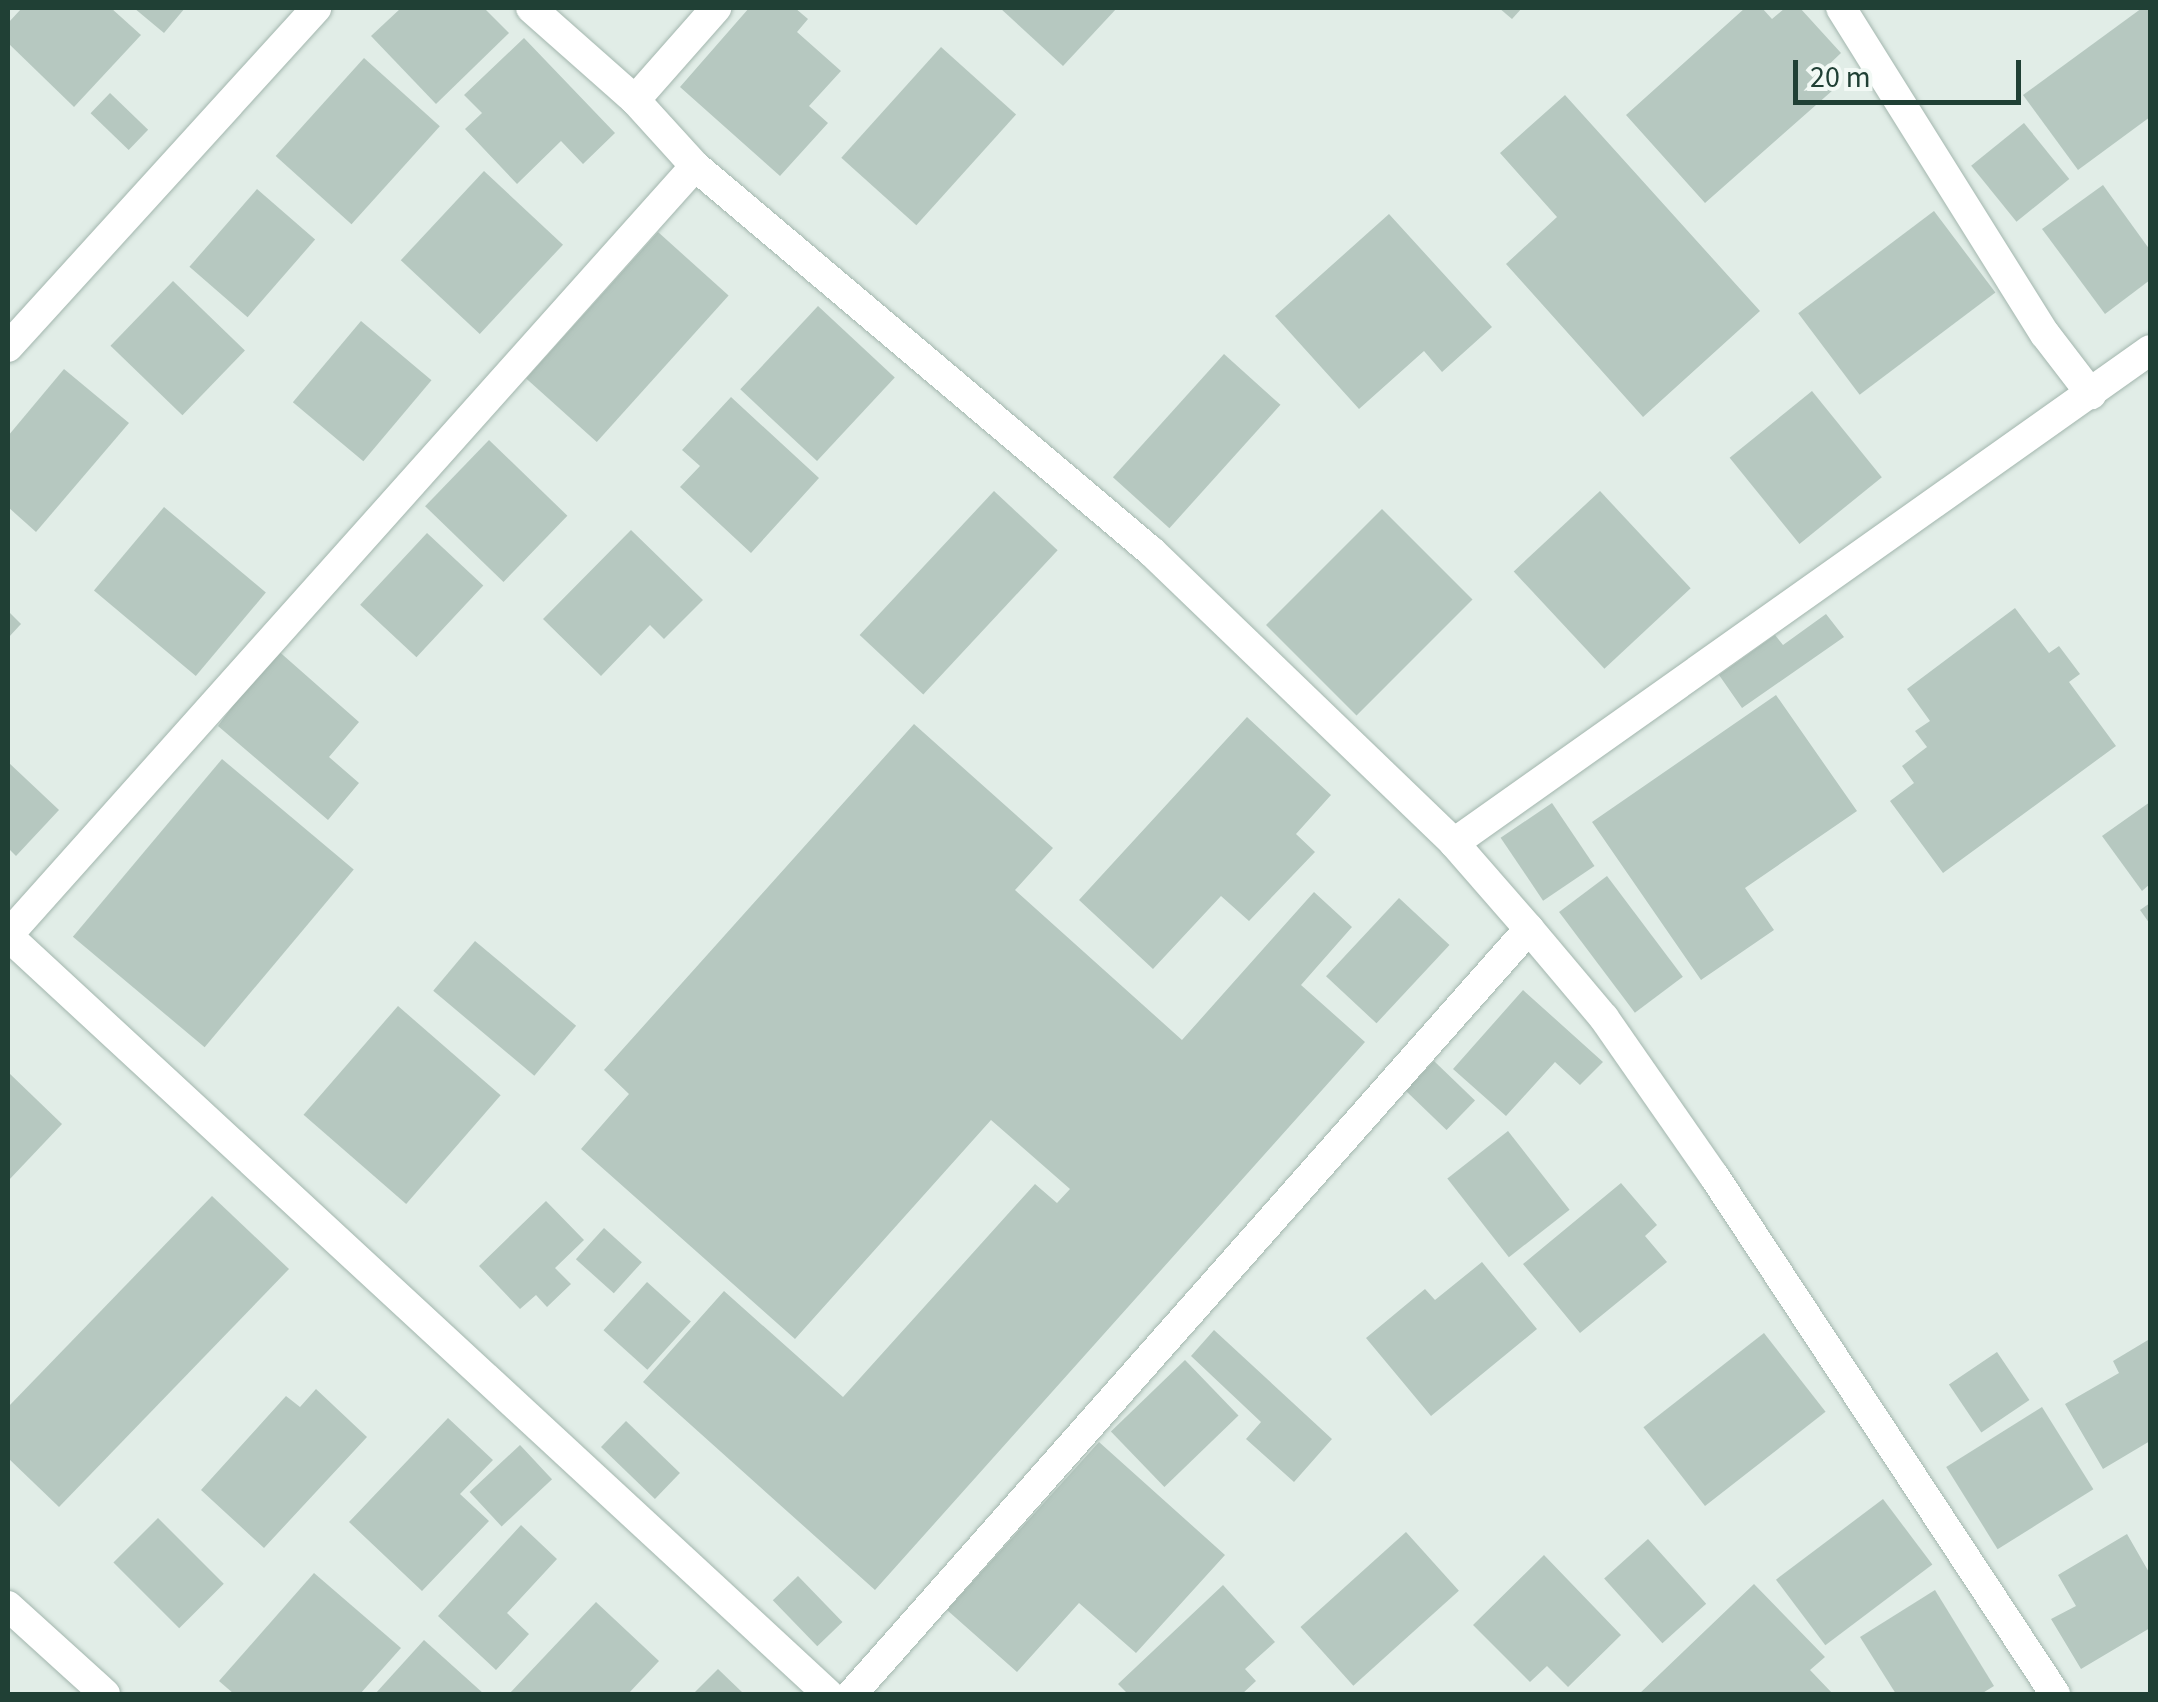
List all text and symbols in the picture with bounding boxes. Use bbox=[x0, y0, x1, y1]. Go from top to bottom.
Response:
scale bar bbox=[1798, 40, 2026, 102]
text: 20 m bbox=[1810, 56, 1871, 99]

